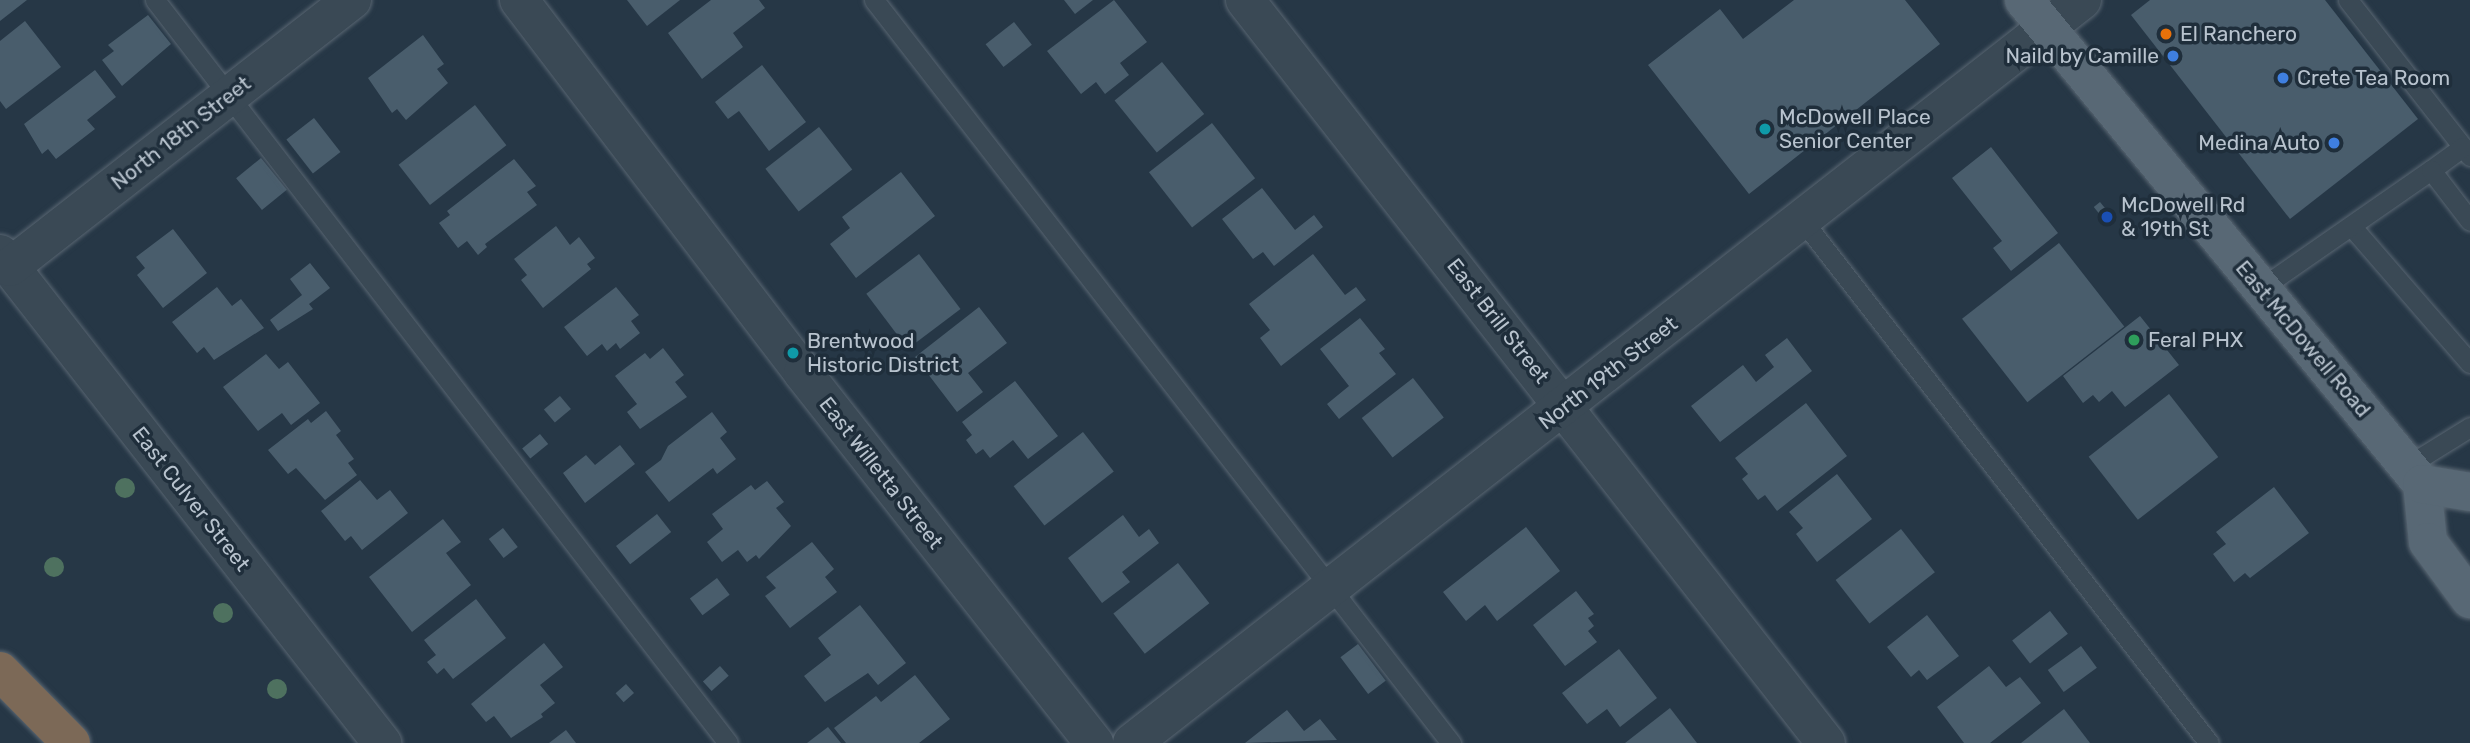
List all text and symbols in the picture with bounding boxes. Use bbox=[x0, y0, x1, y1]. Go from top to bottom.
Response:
place label: El Ranchero bbox=[2180, 21, 2297, 47]
marker: El Ranchero bbox=[2158, 26, 2174, 42]
place label: Naild by Camille bbox=[2005, 43, 2159, 69]
marker: Naild by Camille bbox=[2165, 48, 2181, 64]
place label: Crete Tea Room bbox=[2297, 65, 2451, 91]
marker: Crete Tea Room bbox=[2275, 70, 2291, 86]
street label: North 18th Street bbox=[106, 71, 256, 195]
place label: McDowell Place Senior Center bbox=[1779, 104, 1931, 154]
marker: McDowell Place Senior Center bbox=[1757, 121, 1773, 137]
place label: Medina Auto bbox=[2198, 130, 2320, 156]
marker: Medina Auto bbox=[2326, 135, 2342, 151]
place label: McDowell Rd & 19th St bbox=[2121, 192, 2245, 242]
marker: McDowell Rd & 19th St bbox=[2099, 209, 2115, 225]
street label: East Brill Street bbox=[1441, 254, 1555, 388]
street label: East McDowell Road bbox=[2230, 256, 2376, 422]
street label: North 19th Street bbox=[1534, 311, 1682, 435]
place label: Feral PHX bbox=[2148, 327, 2243, 353]
place label: Brentwood Historic District bbox=[807, 328, 959, 378]
marker: Feral PHX bbox=[2126, 332, 2142, 348]
marker: Brentwood Historic District bbox=[785, 345, 801, 361]
street label: East Willetta Street bbox=[814, 392, 948, 554]
street label: East Culver Street bbox=[127, 422, 255, 576]

